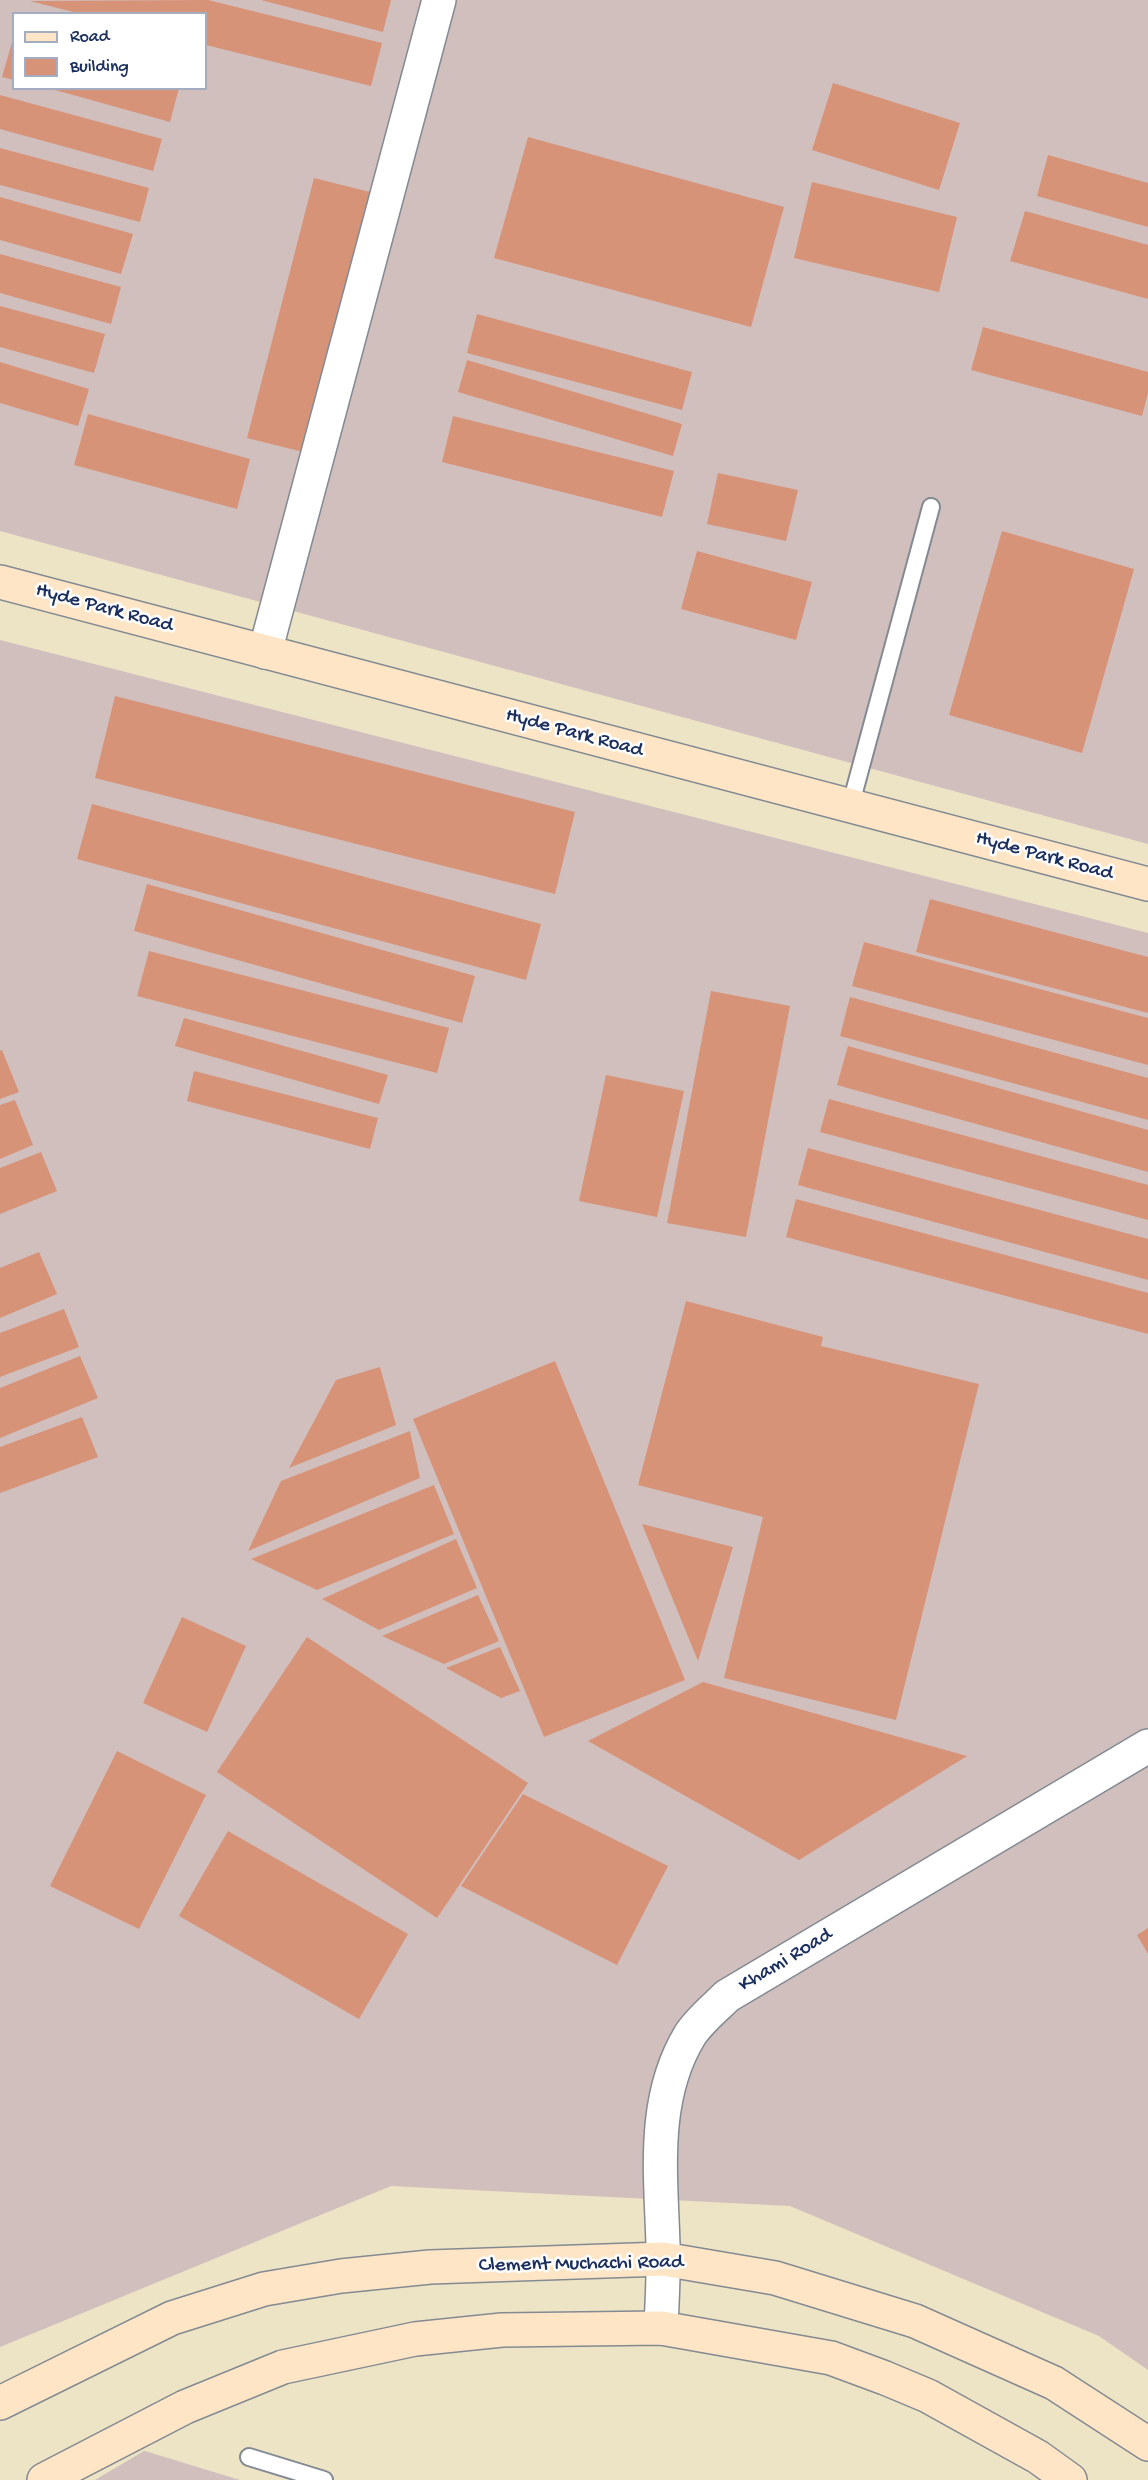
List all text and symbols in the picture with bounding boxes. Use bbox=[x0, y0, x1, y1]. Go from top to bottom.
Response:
legend bbox=[12, 12, 207, 90]
text: Road bbox=[70, 27, 109, 48]
text: Building bbox=[70, 57, 129, 78]
street label: Hyde Park Road bbox=[32, 579, 176, 639]
street label: Hyde Park Road bbox=[502, 704, 646, 764]
street label: Hyde Park Road bbox=[972, 827, 1116, 887]
street label: Khami Road bbox=[735, 1923, 837, 1999]
street label: Clement Muchachi Road bbox=[479, 2251, 683, 2279]

